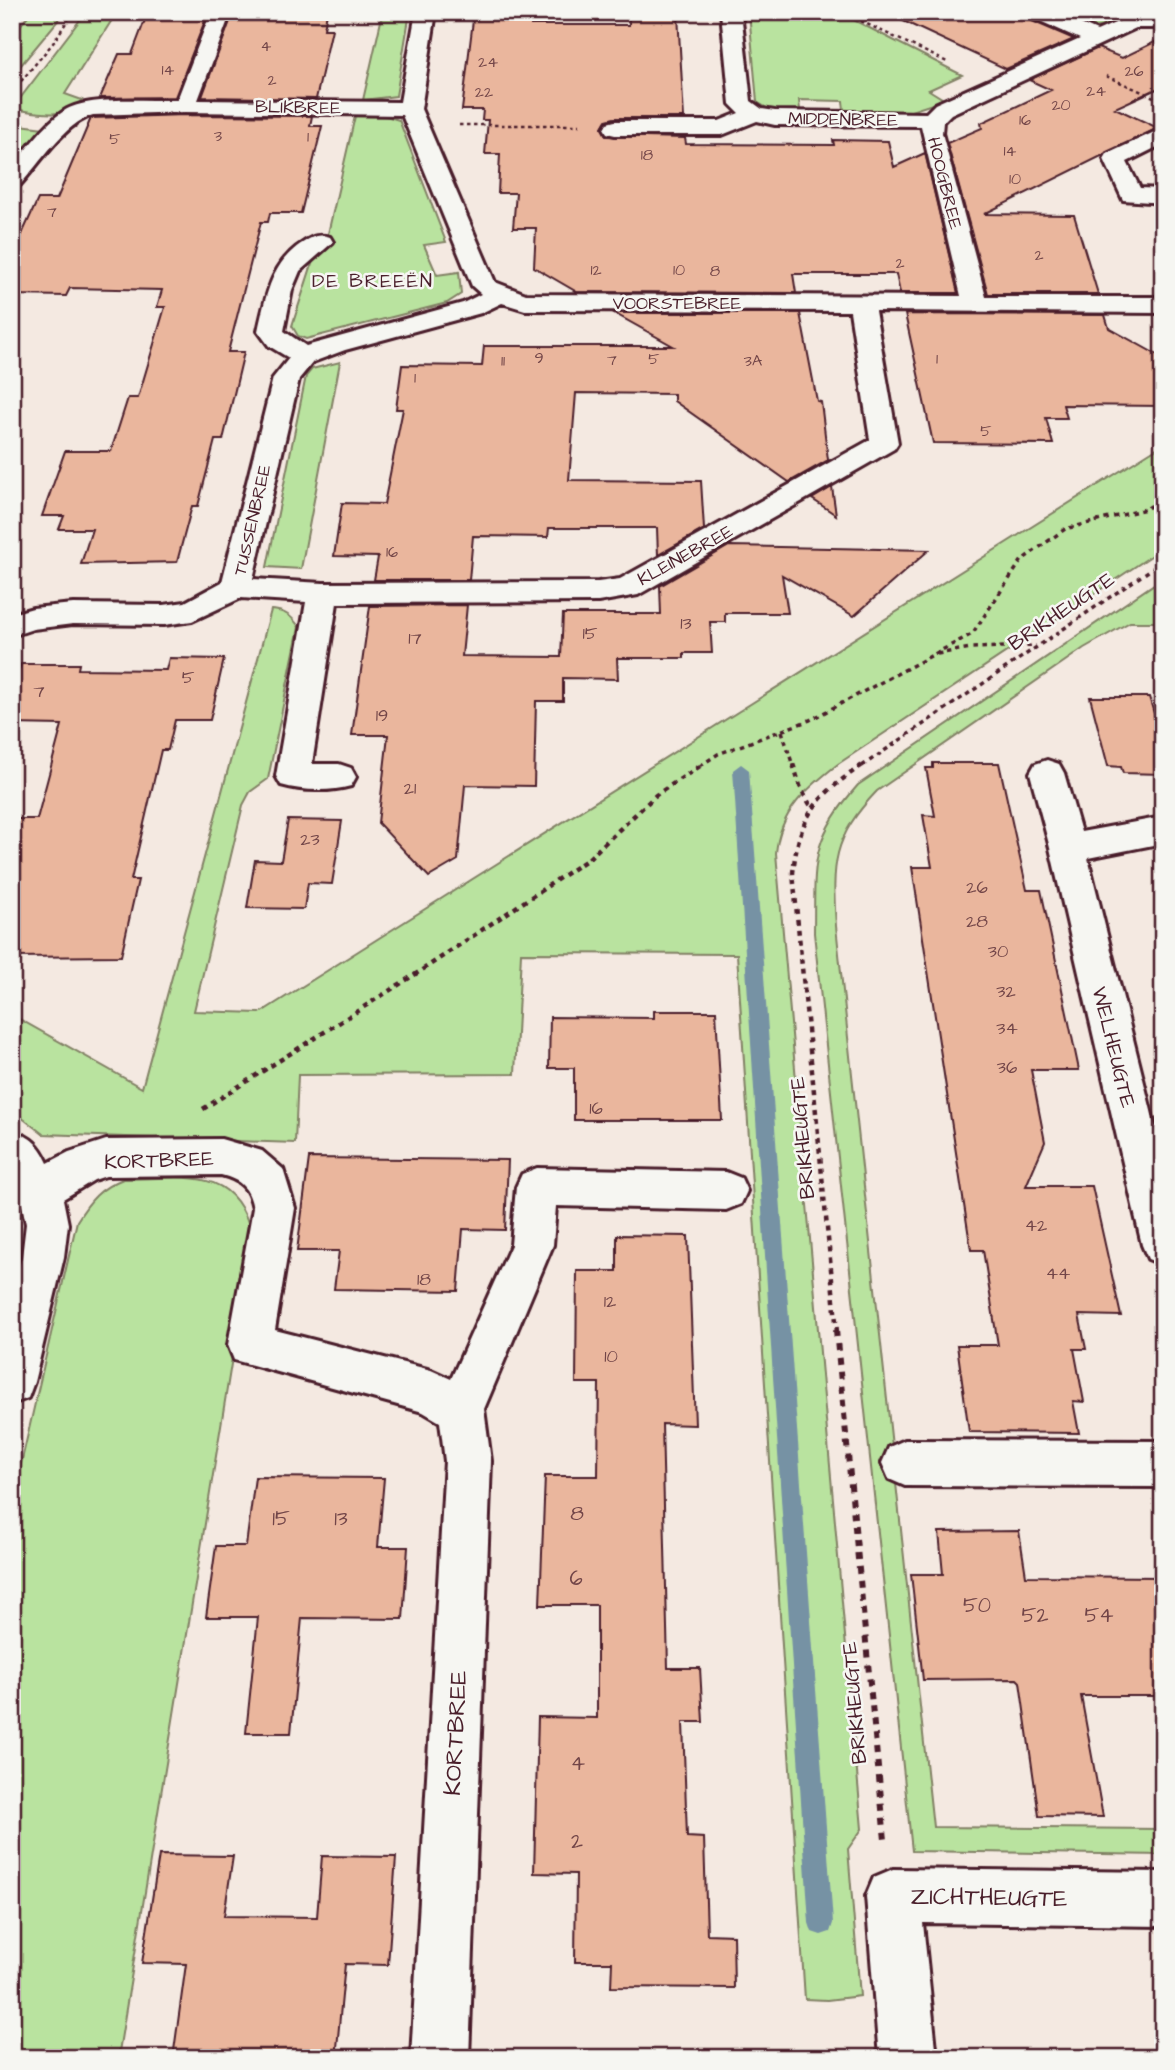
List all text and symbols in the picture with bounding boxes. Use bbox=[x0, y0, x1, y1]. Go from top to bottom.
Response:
house number: 4 bbox=[261, 35, 272, 57]
house number: 24 bbox=[478, 51, 498, 73]
house number: 14 bbox=[162, 59, 175, 81]
house number: 26 bbox=[1124, 60, 1144, 82]
house number: 2 bbox=[267, 69, 277, 91]
house number: 24 bbox=[1086, 80, 1106, 102]
house number: 22 bbox=[475, 81, 493, 103]
street label: BLIKBREE bbox=[255, 94, 341, 121]
house number: 20 bbox=[1051, 94, 1071, 116]
street label: MIDDENBREE bbox=[788, 106, 898, 133]
house number: 16 bbox=[1019, 109, 1031, 131]
house number: 3 bbox=[214, 125, 222, 147]
house number: 1 bbox=[307, 126, 309, 148]
house number: 5 bbox=[109, 128, 121, 150]
street label: HOOGBREE bbox=[921, 134, 968, 232]
house number: 14 bbox=[1004, 140, 1017, 162]
house number: 18 bbox=[641, 144, 653, 166]
house number: 10 bbox=[1009, 168, 1021, 190]
house number: 7 bbox=[47, 201, 57, 223]
house number: 2 bbox=[1034, 244, 1044, 266]
house number: 2 bbox=[895, 252, 905, 274]
house number: 12 bbox=[590, 259, 602, 281]
house number: 10 bbox=[673, 259, 685, 281]
house number: 8 bbox=[710, 260, 720, 282]
district label: DE BREEËN bbox=[312, 268, 434, 295]
street label: VOORSTEBREE bbox=[613, 291, 742, 316]
house number: 9 bbox=[534, 347, 544, 369]
house number: 5 bbox=[648, 348, 660, 370]
house number: 1 bbox=[936, 348, 938, 370]
house number: 7 bbox=[607, 349, 617, 371]
house number: 11 bbox=[501, 350, 505, 372]
house number: 3A bbox=[744, 350, 762, 372]
house number: 1 bbox=[414, 367, 416, 389]
house number: 5 bbox=[980, 420, 992, 442]
street label: TUSSENBREE bbox=[228, 462, 277, 578]
street label: KLEINEBREE bbox=[633, 519, 738, 592]
house number: 16 bbox=[386, 541, 398, 563]
street label: BRIKHEUGTE bbox=[1002, 565, 1121, 658]
house number: 13 bbox=[680, 611, 692, 636]
house number: 15 bbox=[582, 621, 598, 646]
house number: 17 bbox=[408, 626, 422, 651]
house number: 5 bbox=[182, 665, 195, 690]
house number: 7 bbox=[33, 679, 45, 704]
house number: 19 bbox=[376, 703, 388, 728]
house number: 21 bbox=[404, 776, 416, 801]
house number: 23 bbox=[300, 827, 320, 852]
house number: 26 bbox=[966, 875, 988, 900]
house number: 28 bbox=[966, 909, 988, 934]
house number: 30 bbox=[988, 939, 1008, 964]
house number: 32 bbox=[996, 979, 1016, 1004]
street label: WELHEUGTE bbox=[1084, 984, 1143, 1111]
house number: 34 bbox=[996, 1016, 1018, 1041]
house number: 36 bbox=[997, 1055, 1017, 1080]
street label: BRIKHEUGTE bbox=[783, 1075, 822, 1200]
house number: 16 bbox=[589, 1096, 603, 1121]
street label: KORTBREE bbox=[104, 1144, 215, 1177]
house number: 42 bbox=[1025, 1213, 1048, 1238]
house number: 44 bbox=[1046, 1261, 1070, 1286]
house number: 18 bbox=[417, 1267, 431, 1292]
house number: 12 bbox=[604, 1289, 617, 1314]
house number: 10 bbox=[604, 1344, 618, 1369]
house number: 8 bbox=[570, 1499, 584, 1528]
house number: 15 bbox=[272, 1504, 290, 1533]
house number: 13 bbox=[334, 1504, 348, 1533]
house number: 6 bbox=[569, 1564, 583, 1593]
house number: 50 bbox=[963, 1591, 991, 1620]
house number: 52 bbox=[1022, 1601, 1048, 1630]
house number: 54 bbox=[1084, 1601, 1114, 1630]
street label: BRIKHEUGTE bbox=[835, 1640, 874, 1765]
street label: KORTBREE bbox=[436, 1670, 476, 1796]
house number: 4 bbox=[571, 1749, 585, 1778]
house number: 2 bbox=[571, 1827, 583, 1856]
street label: ZICHTHEUGTE bbox=[910, 1880, 1068, 1916]

